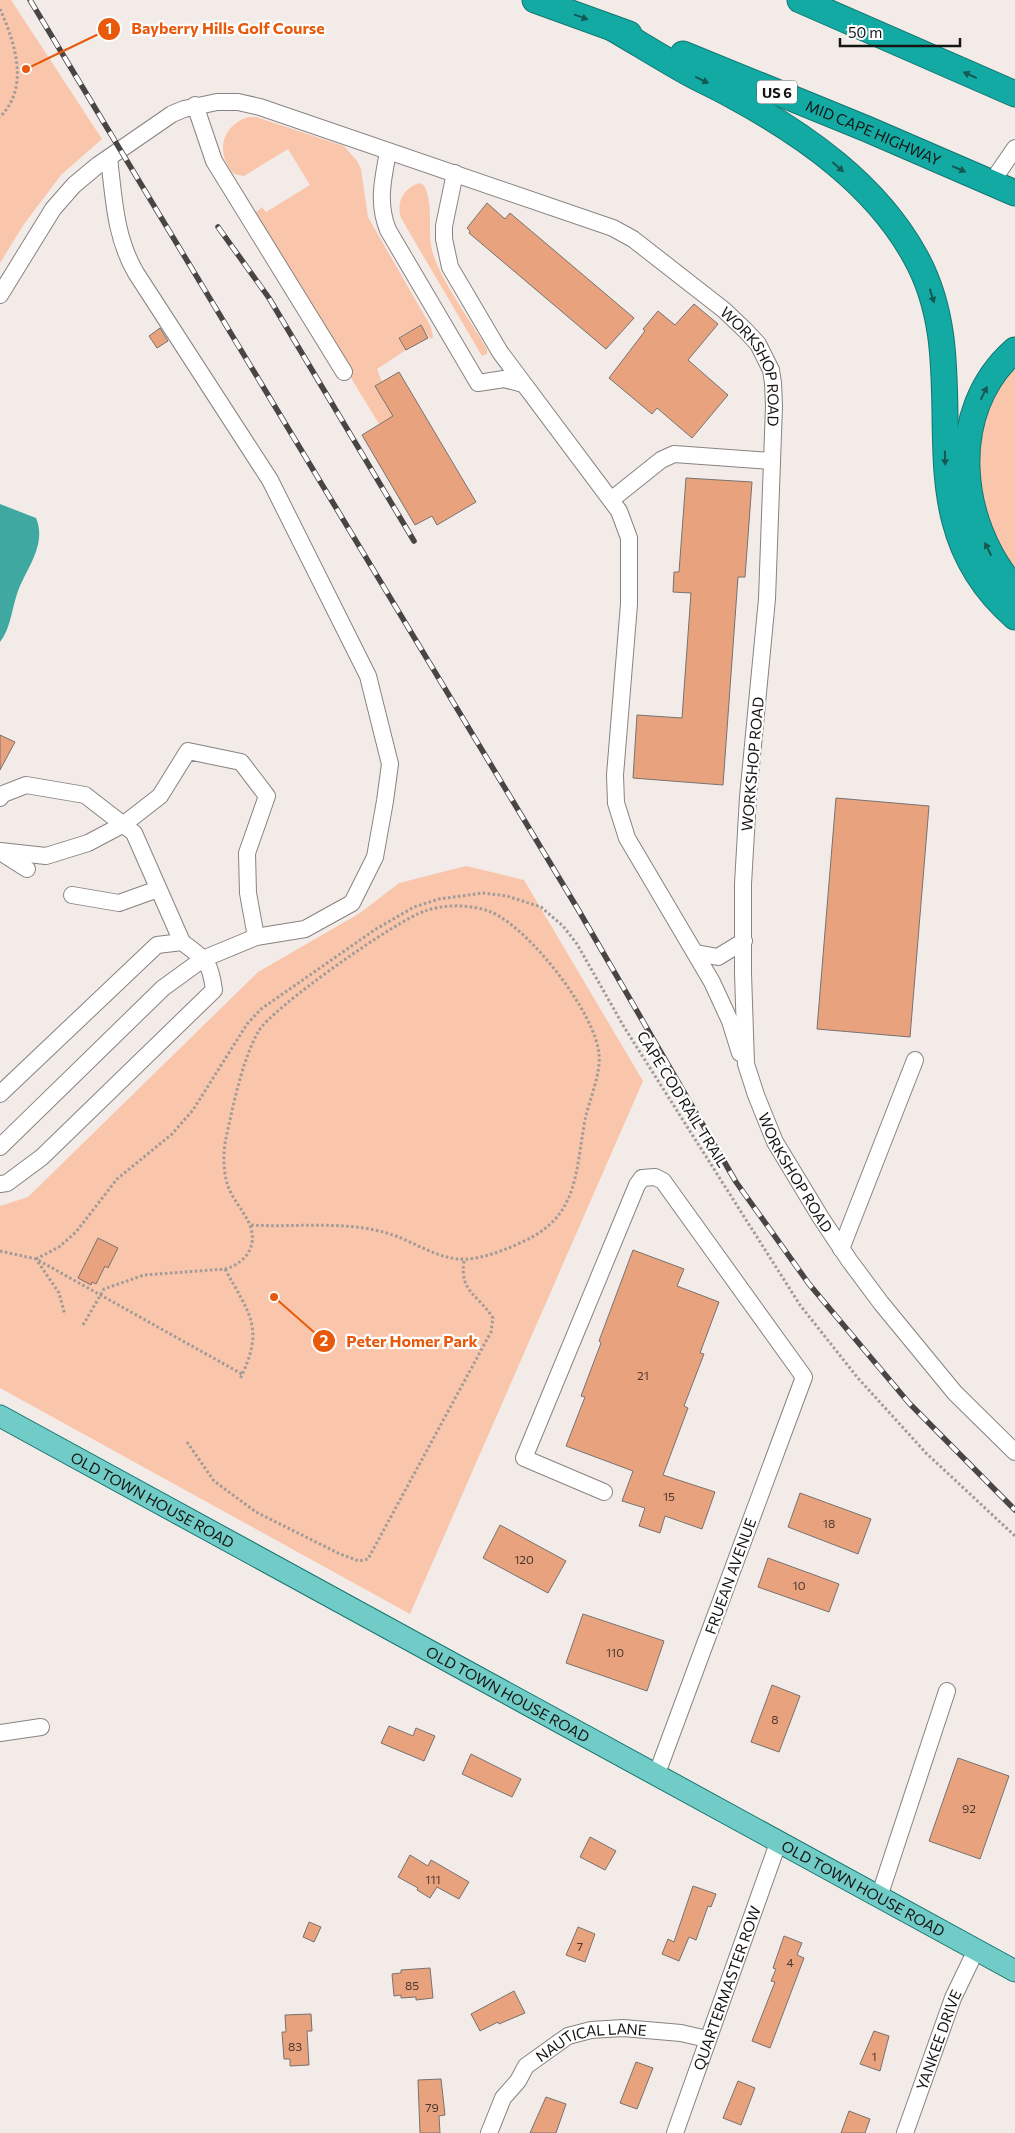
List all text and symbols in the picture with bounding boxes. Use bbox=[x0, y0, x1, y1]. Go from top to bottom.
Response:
callout: Bayberry Hills Golf Course bbox=[96, 13, 335, 44]
one-way arrow bbox=[574, 13, 589, 21]
scale bar bbox=[840, 15, 960, 47]
text: Bayberry Hills Golf Course bbox=[131, 18, 325, 37]
text: 1 bbox=[106, 19, 112, 37]
text: 50 m bbox=[848, 23, 882, 41]
one-way arrow bbox=[963, 70, 977, 78]
one-way arrow bbox=[695, 76, 709, 84]
road number: US 6 bbox=[757, 80, 797, 104]
street label: MID CAPE HIGHWAY bbox=[803, 96, 944, 169]
one-way arrow bbox=[832, 161, 845, 172]
one-way arrow bbox=[952, 165, 966, 173]
one-way arrow bbox=[929, 289, 937, 304]
street label: WORKSHOP ROAD bbox=[717, 303, 783, 427]
one-way arrow bbox=[980, 385, 988, 400]
one-way arrow bbox=[941, 450, 949, 466]
one-way arrow bbox=[983, 542, 991, 556]
street label: WORKSHOP ROAD bbox=[737, 696, 767, 832]
street label: CAPE COD RAIL TRAIL bbox=[634, 1028, 732, 1171]
street label: WORKSHOP ROAD bbox=[755, 1110, 837, 1236]
callout: Peter Homer Park bbox=[312, 1325, 488, 1356]
text: 2 bbox=[320, 1331, 328, 1349]
text: Peter Homer Park bbox=[346, 1331, 479, 1350]
house number: 21 bbox=[637, 1368, 649, 1382]
street label: OLD TOWN HOUSE ROAD bbox=[68, 1448, 237, 1551]
house number: 15 bbox=[663, 1489, 675, 1503]
street label: FRUEAN AVENUE bbox=[701, 1515, 759, 1637]
house number: 18 bbox=[823, 1516, 835, 1530]
house number: 120 bbox=[514, 1552, 534, 1566]
house number: 10 bbox=[793, 1578, 806, 1592]
street label: OLD TOWN HOUSE ROAD bbox=[423, 1642, 593, 1746]
house number: 110 bbox=[606, 1645, 624, 1659]
house number: 8 bbox=[771, 1712, 779, 1726]
house number: 92 bbox=[962, 1801, 976, 1815]
street label: OLD TOWN HOUSE ROAD bbox=[779, 1836, 948, 1940]
house number: 111 bbox=[425, 1872, 441, 1886]
street label: QUARTERMASTER ROW bbox=[689, 1903, 764, 2073]
house number: 7 bbox=[577, 1939, 583, 1953]
house number: 4 bbox=[786, 1955, 794, 1969]
house number: 85 bbox=[405, 1978, 419, 1992]
street label: YANKEE DRIVE bbox=[912, 1986, 965, 2092]
street label: NAUTICAL LANE bbox=[532, 2019, 648, 2065]
house number: 83 bbox=[288, 2039, 302, 2053]
house number: 1 bbox=[871, 2049, 877, 2063]
house number: 79 bbox=[425, 2100, 439, 2114]

